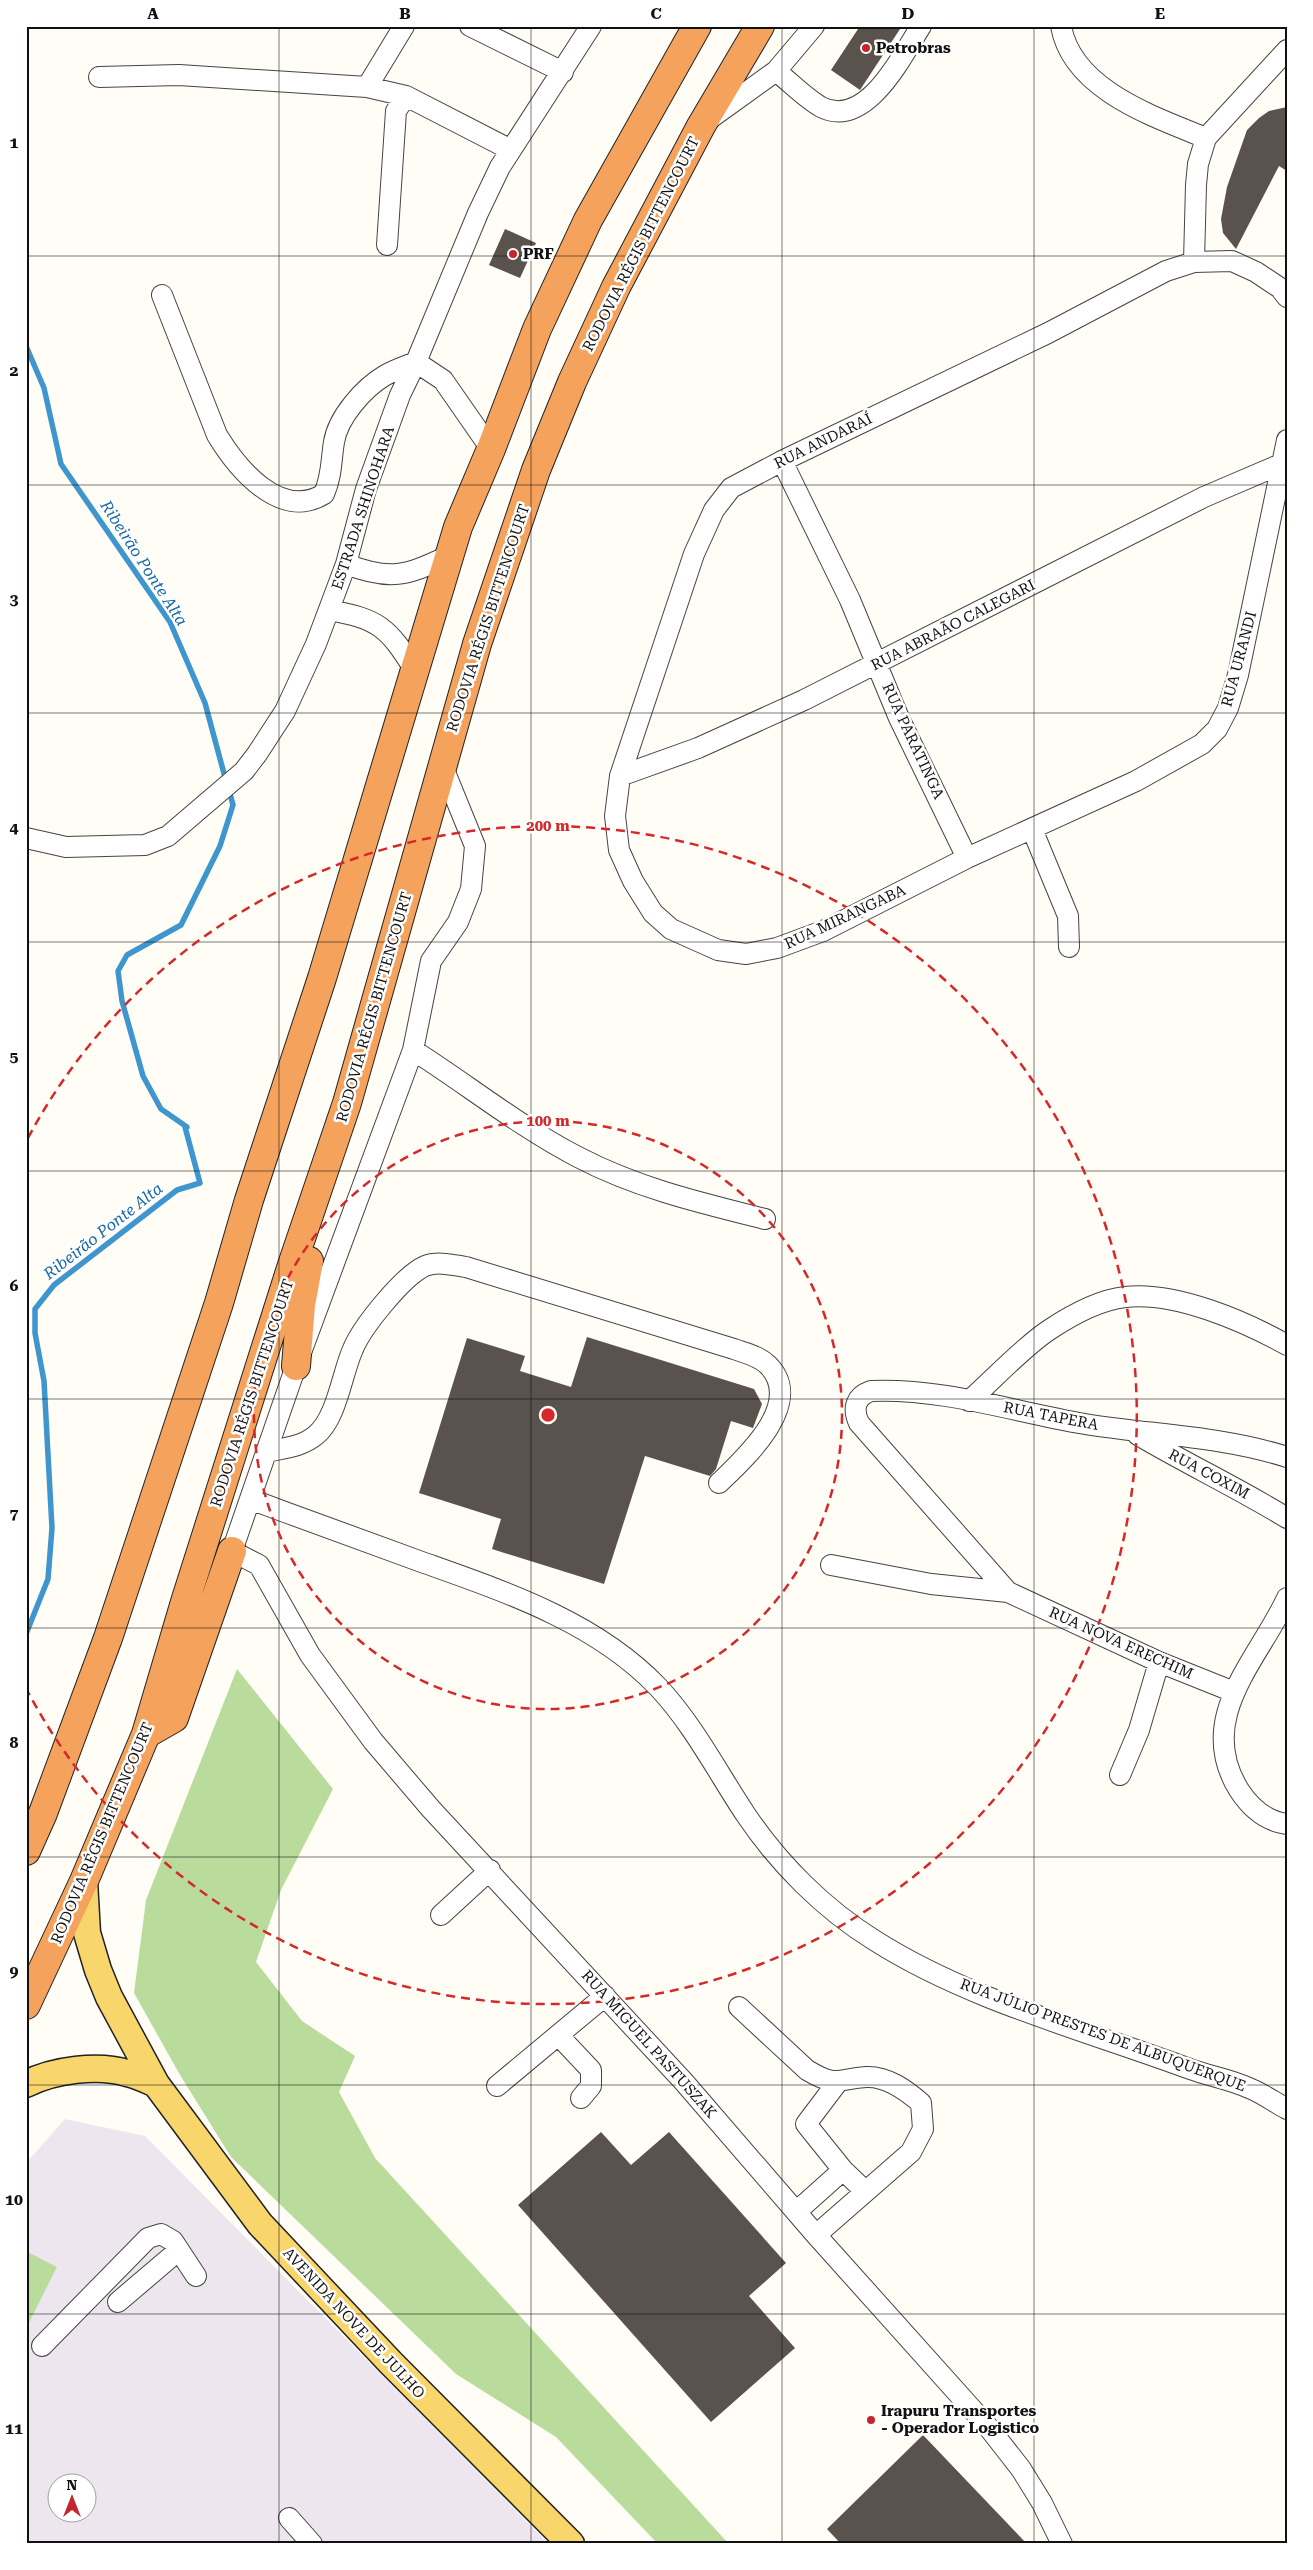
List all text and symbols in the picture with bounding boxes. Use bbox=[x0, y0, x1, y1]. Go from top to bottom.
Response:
text: A bbox=[147, 4, 159, 23]
text: B bbox=[399, 4, 411, 23]
text: C bbox=[650, 4, 662, 23]
text: D bbox=[902, 4, 915, 23]
text: E bbox=[1155, 4, 1165, 23]
place label: Petrobras bbox=[876, 39, 951, 57]
marker: Petrobras bbox=[860, 42, 872, 54]
text: 1 bbox=[10, 133, 19, 152]
street label: RODOVIA RÉGIS BITTENCOURT bbox=[579, 134, 703, 354]
place label: PRF bbox=[523, 245, 554, 263]
marker: PRF bbox=[507, 248, 519, 260]
text: 2 bbox=[10, 361, 19, 380]
street label: RUA ANDARAÍ bbox=[771, 409, 875, 473]
street label: ESTRADA SHINOHARA bbox=[328, 423, 398, 592]
water label: Ribeirão Ponte Alta bbox=[96, 496, 192, 630]
street label: RODOVIA RÉGIS BITTENCOURT bbox=[443, 502, 533, 734]
street label: RUA ABRAÃO CALEGARI bbox=[868, 576, 1038, 674]
text: 3 bbox=[10, 590, 19, 609]
street label: RUA URANDI bbox=[1218, 609, 1260, 709]
street label: RUA PARATINGA bbox=[878, 680, 948, 802]
text: 200 m bbox=[526, 817, 570, 835]
text: 4 bbox=[10, 818, 19, 837]
street label: RUA MIRANGABA bbox=[782, 881, 909, 953]
street label: RODOVIA RÉGIS BITTENCOURT bbox=[332, 890, 416, 1124]
text: 5 bbox=[10, 1047, 19, 1066]
text: 100 m bbox=[526, 1112, 570, 1130]
water label: Ribeirão Ponte Alta bbox=[39, 1178, 166, 1284]
text: 6 bbox=[10, 1276, 19, 1295]
street label: RODOVIA RÉGIS BITTENCOURT bbox=[207, 1277, 297, 1509]
street label: RUA TAPERA bbox=[1002, 1398, 1100, 1434]
centre of rings bbox=[539, 1406, 557, 1424]
street label: RUA COXIM bbox=[1165, 1445, 1253, 1503]
text: 7 bbox=[10, 1504, 19, 1523]
street label: RUA NOVA ERECHIM bbox=[1046, 1603, 1196, 1683]
street label: RODOVIA RÉGIS BITTENCOURT bbox=[47, 1720, 157, 1946]
text: 8 bbox=[10, 1733, 19, 1752]
text: 9 bbox=[10, 1962, 19, 1981]
street label: RUA MIGUEL PASTUSZAK bbox=[578, 1966, 720, 2122]
street label: RUA JÚLIO PRESTES DE ALBUQUERQUE bbox=[958, 1974, 1249, 2095]
text: 10 bbox=[5, 2190, 23, 2209]
street label: AVENIDA NOVE DE JULHO bbox=[279, 2244, 429, 2402]
place label: Irapuru Transportes - Operador Logistico bbox=[881, 2402, 1039, 2437]
marker: Irapuru Transportes - Operador Logistico bbox=[865, 2414, 877, 2426]
text: 11 bbox=[5, 2419, 23, 2438]
north arrow bbox=[48, 2472, 98, 2522]
text: N bbox=[67, 2477, 78, 2493]

